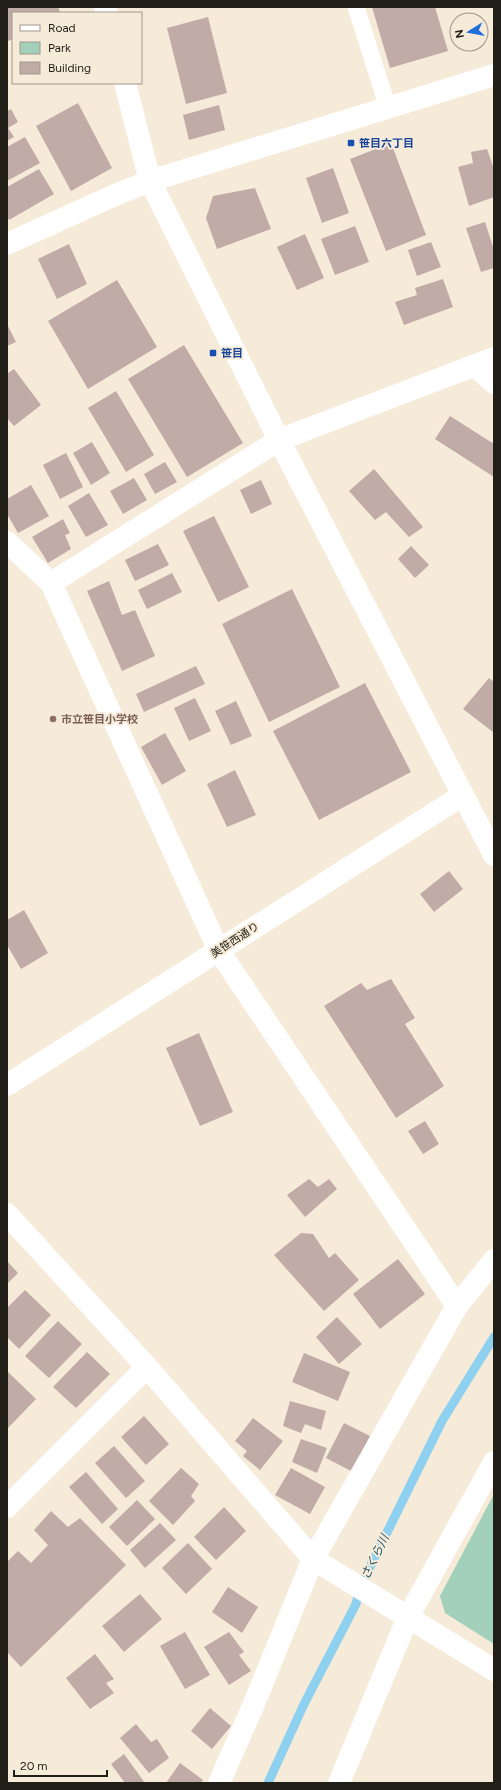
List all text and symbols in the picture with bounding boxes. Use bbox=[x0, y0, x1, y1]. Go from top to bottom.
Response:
legend bbox=[12, 12, 142, 84]
north arrow bbox=[449, 12, 489, 52]
text: Road bbox=[48, 21, 76, 35]
text: N bbox=[452, 28, 467, 39]
text: Park bbox=[48, 41, 71, 55]
text: Building bbox=[48, 61, 91, 75]
place label: 笹目六丁目 bbox=[359, 137, 414, 150]
marker: 笹目六丁目 bbox=[346, 138, 356, 148]
place label: 笹目 bbox=[221, 347, 243, 360]
marker: 笹目 bbox=[208, 348, 218, 358]
place label: 市立笹目小学校 bbox=[61, 713, 138, 726]
marker: 市立笹目小学校 bbox=[48, 714, 58, 724]
street label: 美笹西通り bbox=[208, 920, 262, 960]
water label: さくら川 bbox=[358, 1531, 393, 1582]
scale bar bbox=[14, 1752, 107, 1778]
text: 20 m bbox=[20, 1759, 48, 1773]

